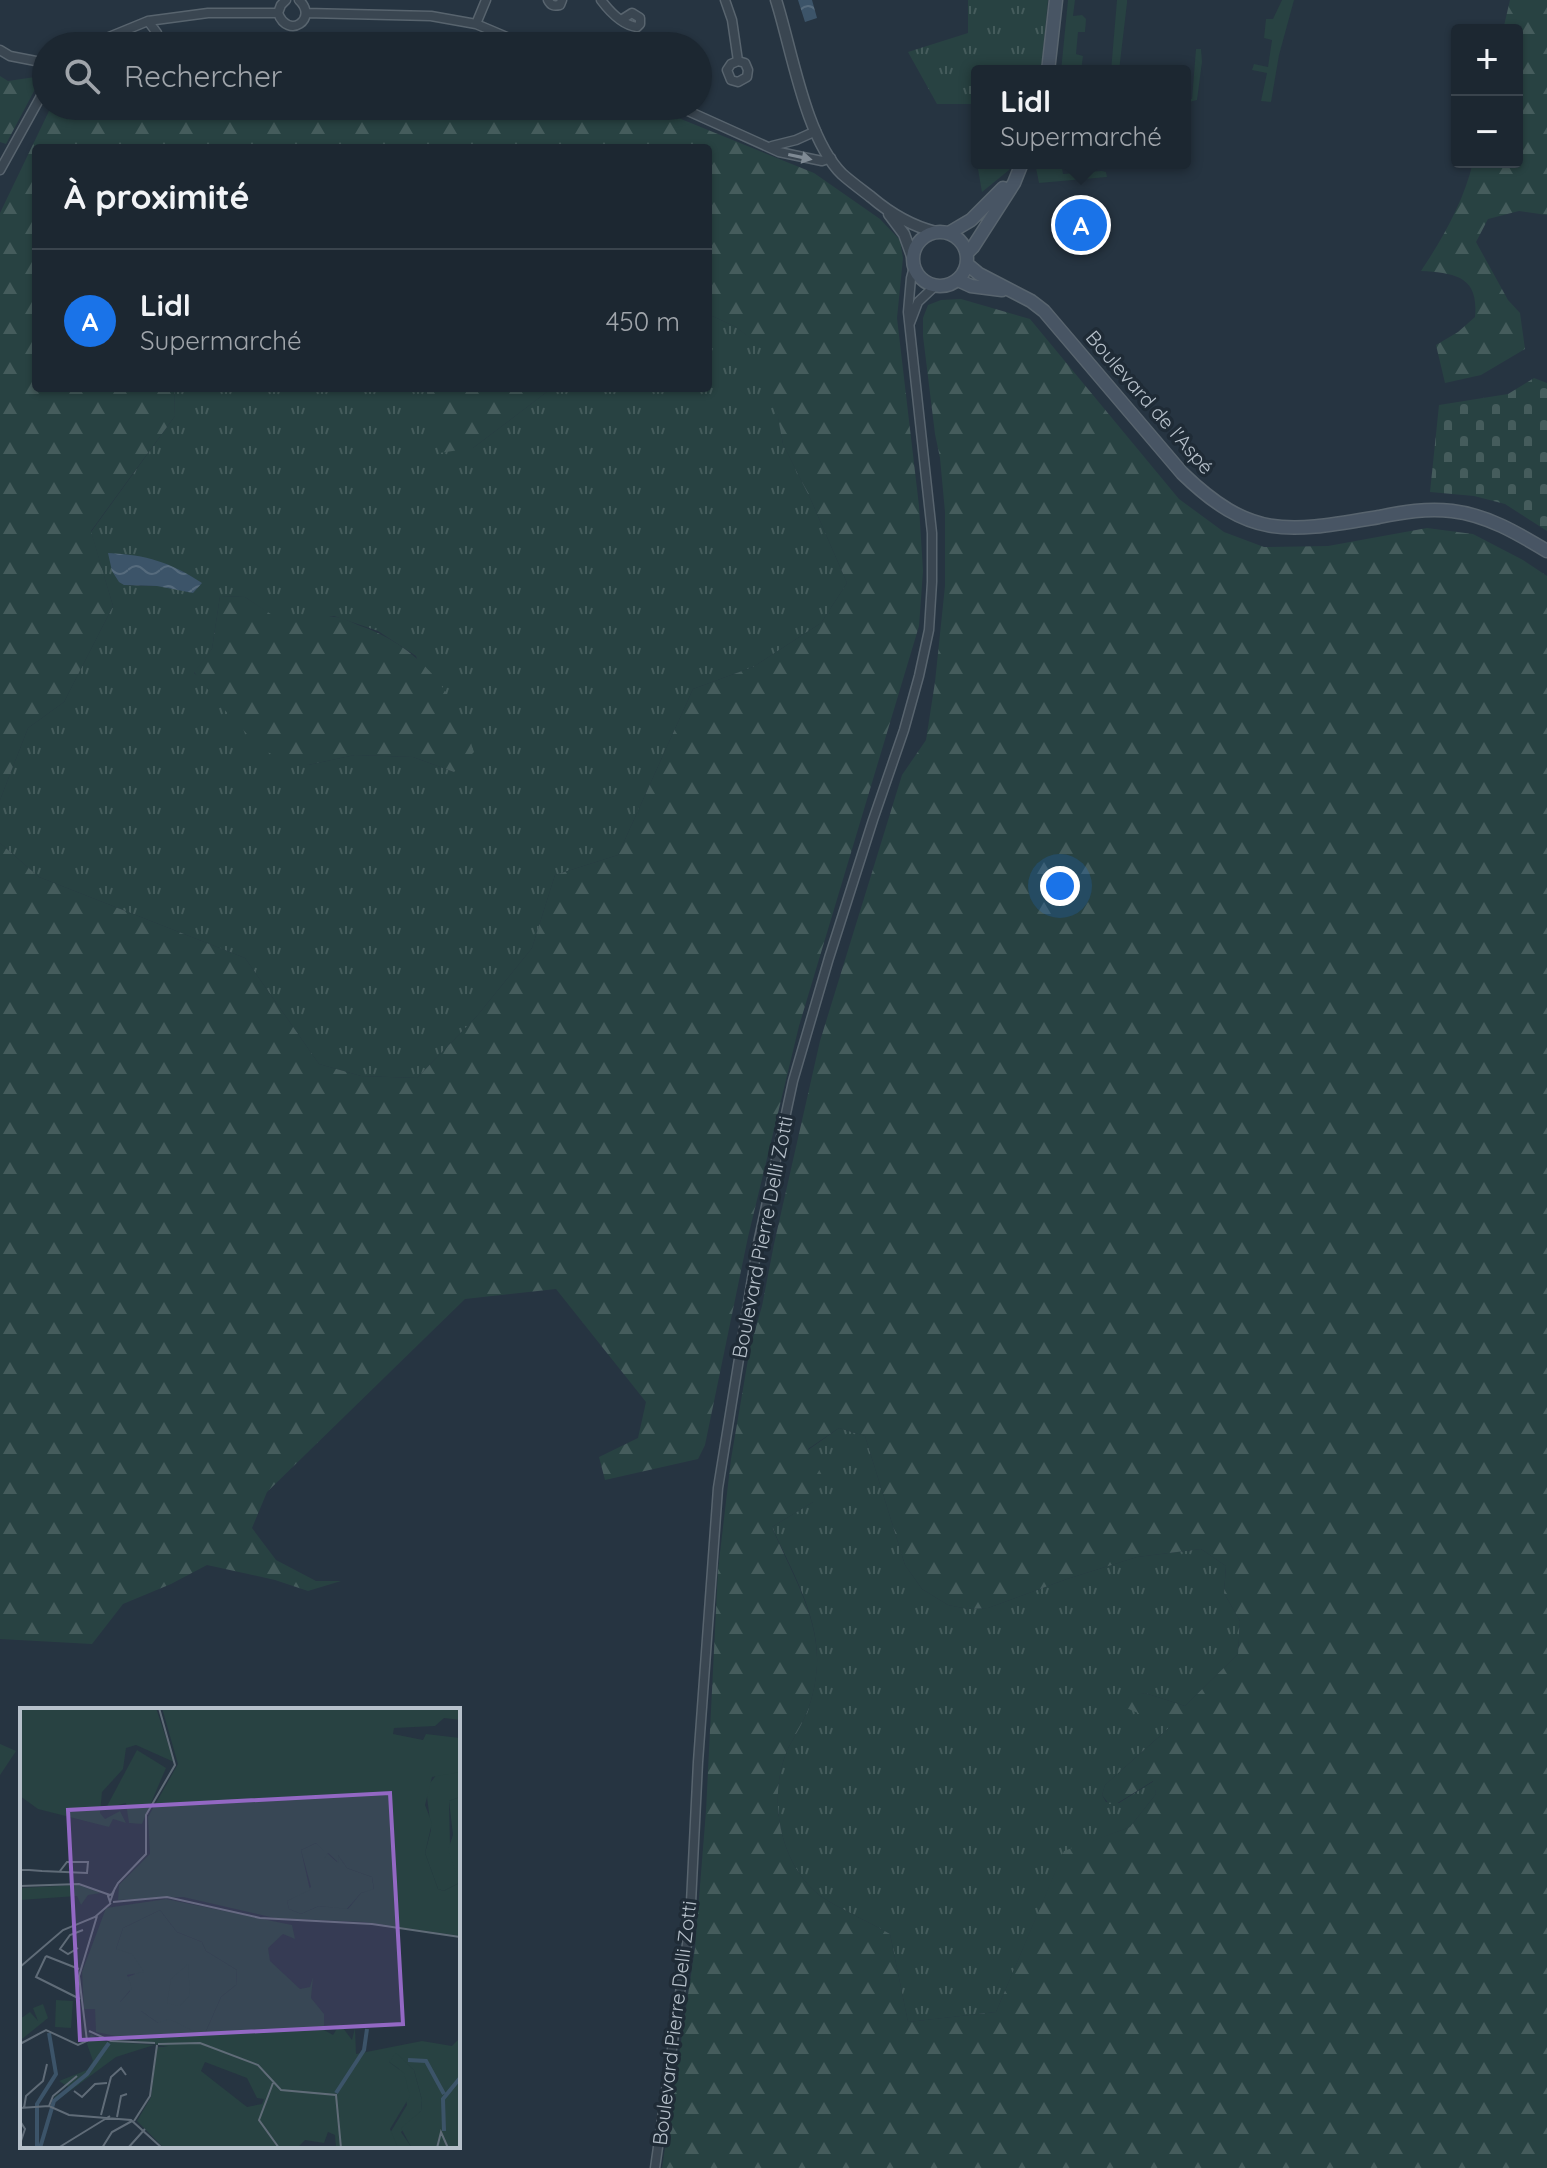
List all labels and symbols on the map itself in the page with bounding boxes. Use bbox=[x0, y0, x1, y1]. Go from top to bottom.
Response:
one-way arrow bbox=[788, 151, 813, 164]
pin: A bbox=[1055, 195, 1107, 255]
street label: Boulevard de l'Aspé bbox=[1081, 325, 1219, 479]
your location bbox=[1040, 866, 1080, 906]
street label: Boulevard Pierre Delli Zotti bbox=[726, 1114, 798, 1360]
inset map bbox=[20, 1708, 460, 2148]
street label: Boulevard Pierre Delli Zotti bbox=[647, 1899, 701, 2147]

